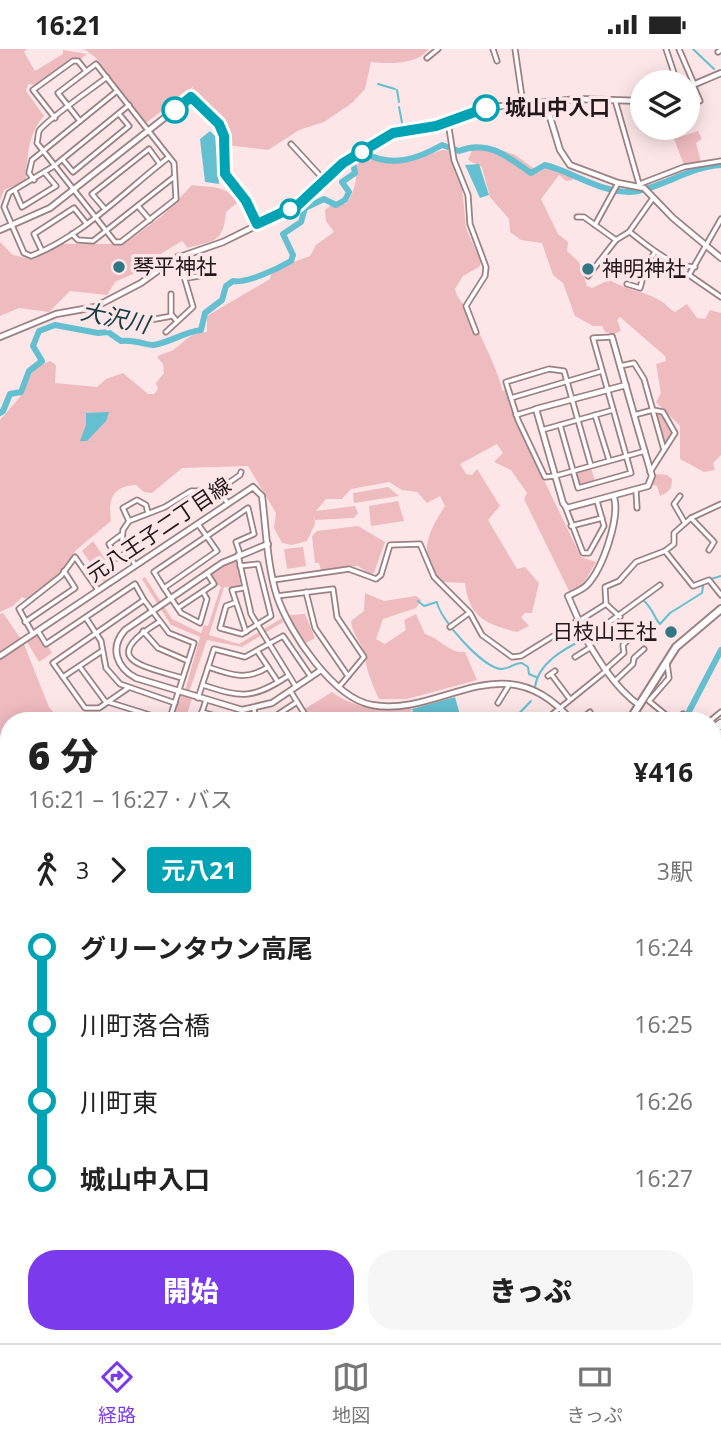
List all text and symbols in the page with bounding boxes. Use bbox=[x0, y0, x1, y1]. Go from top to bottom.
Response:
text: 16:21 bbox=[35, 7, 102, 43]
map controls bbox=[630, 70, 700, 140]
button: layers bbox=[630, 70, 700, 140]
place label: 城山中入口 bbox=[505, 93, 610, 121]
marker: 城山中入口 bbox=[473, 95, 499, 121]
unlabelled marker bbox=[162, 97, 188, 123]
unlabelled marker bbox=[352, 142, 372, 162]
unlabelled marker bbox=[280, 199, 300, 219]
place label: 琴平神社 bbox=[133, 252, 217, 280]
place label: 神明神社 bbox=[602, 254, 686, 282]
marker: 琴平神社 bbox=[111, 259, 127, 275]
marker: 神明神社 bbox=[580, 261, 596, 277]
water label: 大沢川 bbox=[78, 294, 155, 340]
street label: 元八王子二丁目線 bbox=[81, 471, 236, 588]
place label: 日枝山王社 bbox=[552, 617, 657, 645]
marker: 日枝山王社 bbox=[663, 624, 679, 640]
text: 6 分 bbox=[28, 729, 98, 781]
text: ¥416 bbox=[634, 754, 693, 790]
text: 16:21 – 16:27 · バス bbox=[28, 783, 233, 815]
icon: walk bbox=[28, 851, 66, 889]
icon: forward bbox=[99, 851, 137, 889]
text: 元八21 bbox=[161, 853, 237, 886]
text: 3 bbox=[76, 854, 89, 886]
text: 3駅 bbox=[657, 855, 693, 887]
text: グリーンタウン高尾 bbox=[80, 930, 313, 966]
text: 16:24 bbox=[634, 931, 693, 963]
text: 川町落合橋 bbox=[80, 1007, 210, 1043]
text: 16:25 bbox=[634, 1008, 693, 1040]
text: 川町東 bbox=[80, 1084, 158, 1120]
text: 16:26 bbox=[634, 1085, 693, 1117]
text: 城山中入口 bbox=[80, 1161, 210, 1197]
text: 16:27 bbox=[634, 1162, 693, 1194]
button: 開始 bbox=[28, 1250, 354, 1330]
button: きっぷ bbox=[368, 1250, 693, 1330]
tab: 経路 bbox=[98, 1358, 136, 1428]
tab: 地図 bbox=[332, 1358, 370, 1428]
tab: きっぷ bbox=[567, 1358, 623, 1428]

